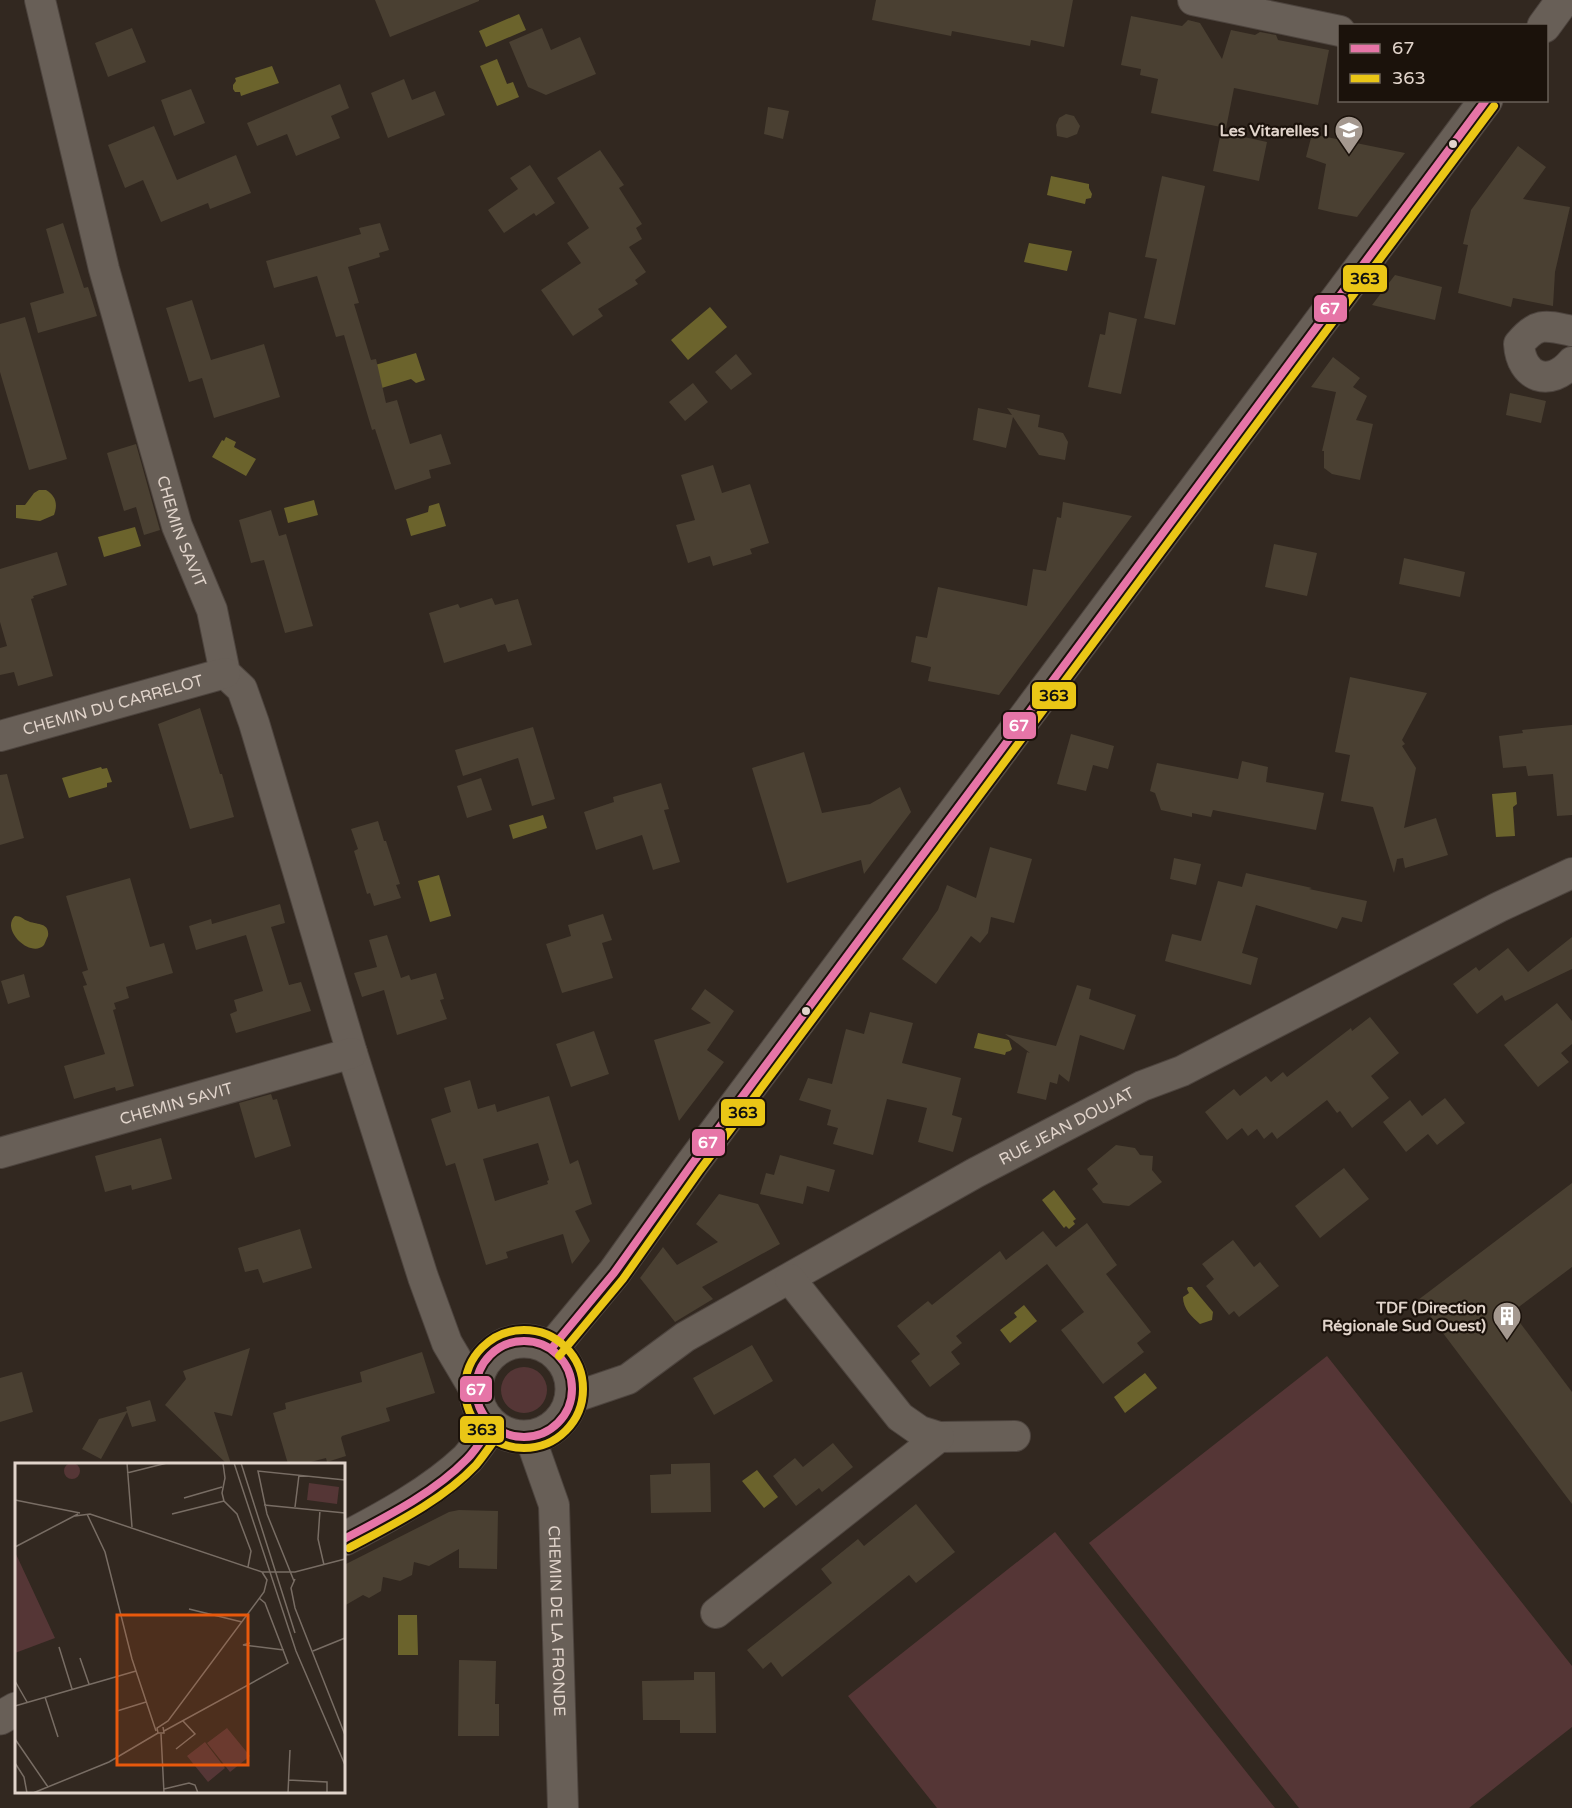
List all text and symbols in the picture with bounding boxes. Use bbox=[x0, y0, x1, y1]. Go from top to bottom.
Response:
legend bbox=[1338, 24, 1548, 102]
text: 67 bbox=[1392, 37, 1415, 59]
text: 363 bbox=[1392, 67, 1426, 89]
school or university icon: Les Vitarelles I bbox=[1333, 114, 1365, 156]
place label: Les Vitarelles I bbox=[1219, 121, 1328, 141]
unlabelled marker bbox=[1447, 138, 1459, 150]
line badge: 363 bbox=[1342, 264, 1388, 293]
text: 363 bbox=[1350, 269, 1380, 289]
line badge: 67 bbox=[1313, 294, 1348, 323]
text: 67 bbox=[1320, 299, 1340, 319]
street label: CHEMIN SAVIT bbox=[152, 473, 210, 590]
street label: CHEMIN DU CARRELOT bbox=[20, 671, 206, 740]
line badge: 363 bbox=[1031, 681, 1077, 710]
text: 363 bbox=[1039, 686, 1069, 706]
line badge: 67 bbox=[1002, 711, 1037, 740]
text: 67 bbox=[1009, 716, 1029, 736]
unlabelled marker bbox=[800, 1005, 812, 1017]
street label: CHEMIN SAVIT bbox=[117, 1078, 236, 1130]
street label: RUE JEAN DOUJAT bbox=[996, 1083, 1138, 1170]
line badge: 363 bbox=[720, 1098, 766, 1127]
text: 363 bbox=[728, 1103, 758, 1123]
line badge: 67 bbox=[691, 1128, 726, 1157]
text: 67 bbox=[698, 1133, 718, 1153]
place label: TDF (Direction Régionale Sud Ouest) bbox=[1322, 1298, 1486, 1336]
building icon: TDF (Direction Régionale Sud Ouest) bbox=[1491, 1300, 1523, 1342]
line badge: 67 bbox=[459, 1375, 493, 1403]
text: 67 bbox=[466, 1380, 486, 1400]
line badge: 363 bbox=[459, 1415, 505, 1444]
text: 363 bbox=[467, 1420, 497, 1440]
inset map bbox=[15, 1463, 345, 1793]
street label: CHEMIN DE LA FRONDE bbox=[544, 1525, 569, 1717]

